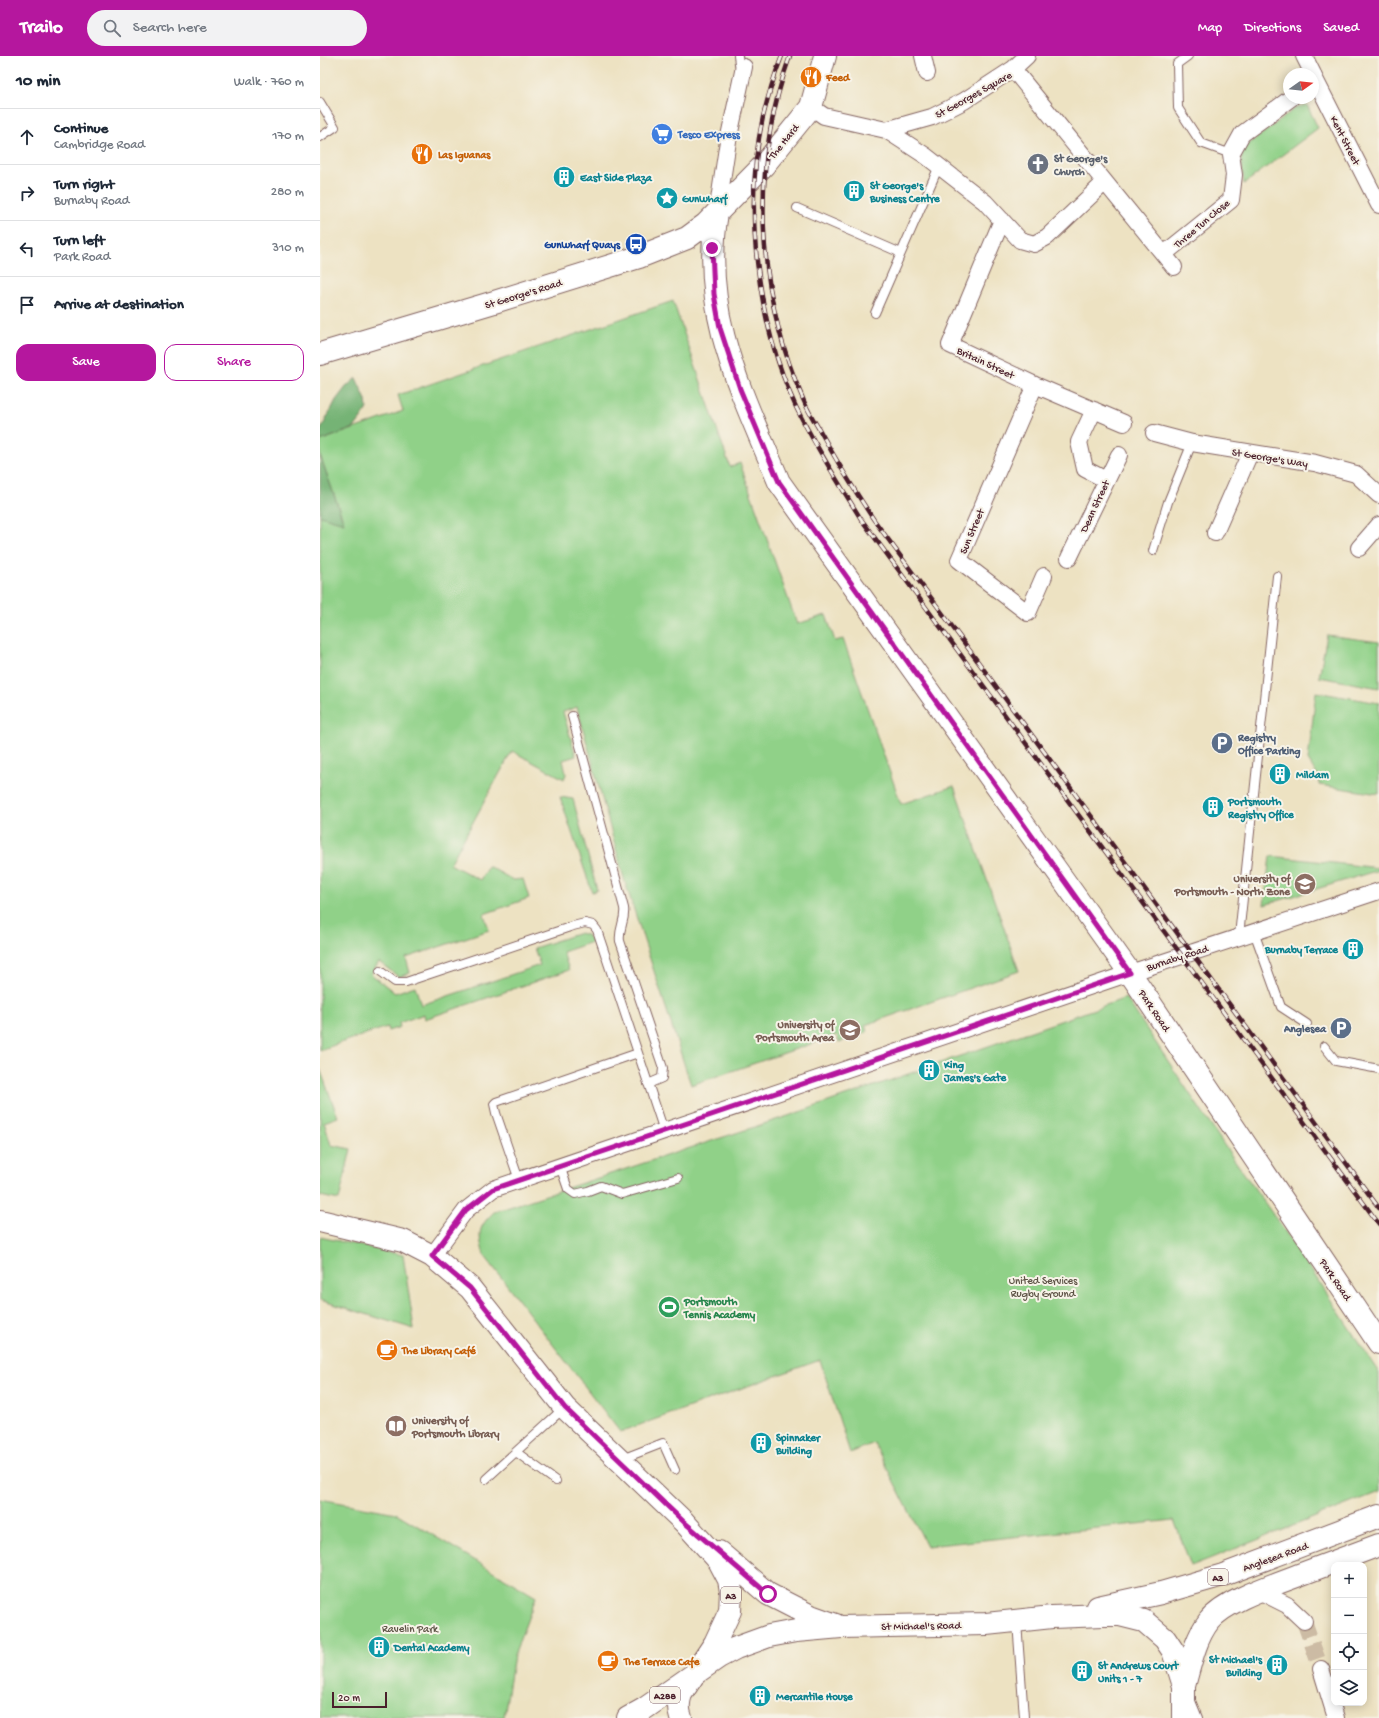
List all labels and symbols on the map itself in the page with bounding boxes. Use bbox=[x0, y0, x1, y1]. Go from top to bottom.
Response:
restaurant icon: Feed bbox=[798, 64, 824, 90]
north arrow bbox=[1283, 68, 1319, 104]
street label: St Georges Square bbox=[934, 70, 1015, 122]
place label: Feed bbox=[825, 73, 851, 85]
street label: Kent Street bbox=[1327, 114, 1362, 169]
supermarket icon: Tesco Express bbox=[649, 121, 675, 147]
street label: The Hard bbox=[766, 121, 803, 163]
place label: Tesco Express bbox=[677, 130, 741, 142]
restaurant icon: Las Iguanas bbox=[409, 141, 435, 167]
place label: Las Iguanas bbox=[438, 150, 491, 163]
church icon: St George's Church bbox=[1025, 151, 1051, 177]
place label: St George's Church bbox=[1053, 153, 1108, 179]
building icon: East Side Plaza bbox=[551, 164, 577, 190]
place label: East Side Plaza bbox=[579, 172, 653, 185]
building icon: St George's Business Centre bbox=[841, 178, 867, 204]
place label: St George's Business Centre bbox=[869, 180, 941, 206]
place icon: Gunwharf bbox=[654, 185, 680, 211]
place label: Gunwharf bbox=[682, 193, 729, 206]
street label: Three Tun Close bbox=[1171, 198, 1233, 252]
bus stop icon: Gunwharf Quays bbox=[623, 231, 649, 257]
place label: Gunwharf Quays bbox=[544, 239, 621, 252]
route end bbox=[703, 239, 721, 257]
street label: St George's Road bbox=[484, 277, 565, 312]
street label: Britain Street bbox=[954, 345, 1017, 383]
street label: St George's Way bbox=[1231, 447, 1309, 471]
street label: Dean Street bbox=[1078, 478, 1114, 536]
street label: Sun Street bbox=[958, 506, 988, 556]
parking icon: Registry Office Parking bbox=[1209, 730, 1235, 756]
place label: Registry Office Parking bbox=[1237, 732, 1301, 759]
building icon: Mildam bbox=[1267, 761, 1293, 787]
place label: Mildam bbox=[1296, 770, 1329, 782]
building icon: Portsmouth Registry Office bbox=[1200, 794, 1226, 820]
place label: Portsmouth Registry Office bbox=[1227, 796, 1295, 823]
school or university icon: University of Portsmouth - North Zone bbox=[1292, 871, 1318, 897]
place label: University of Portsmouth - North Zone bbox=[1174, 873, 1292, 899]
building icon: Burnaby Terrace bbox=[1340, 936, 1366, 962]
street label: Burnaby Road bbox=[1144, 943, 1211, 975]
place label: Burnaby Terrace bbox=[1264, 945, 1339, 957]
street label: Park Road bbox=[1134, 987, 1172, 1035]
parking icon: Anglesea bbox=[1328, 1015, 1354, 1041]
school or university icon: University of Portsmouth Area bbox=[837, 1017, 863, 1043]
place label: University of Portsmouth Area bbox=[755, 1019, 836, 1045]
place label: Anglesea bbox=[1283, 1024, 1327, 1037]
building icon: King James's Gate bbox=[916, 1057, 942, 1083]
place label: King James's Gate bbox=[943, 1060, 1007, 1085]
street label: Park Road bbox=[1315, 1256, 1353, 1304]
park label: United Services Rugby Ground bbox=[1009, 1276, 1078, 1301]
sports icon: Portsmouth Tennis Academy bbox=[656, 1294, 682, 1320]
place label: Portsmouth Tennis Academy bbox=[683, 1296, 756, 1322]
cafe icon: The Library Café bbox=[374, 1337, 400, 1363]
place label: The Library Café bbox=[401, 1345, 477, 1358]
library icon: University of Portsmouth Library bbox=[383, 1413, 409, 1439]
place label: University of Portsmouth Library bbox=[411, 1415, 500, 1441]
building icon: Spinnaker Building bbox=[748, 1430, 774, 1456]
place label: Spinnaker Building bbox=[775, 1433, 821, 1459]
street label: Anglesea Road bbox=[1241, 1540, 1311, 1575]
road number: A3 bbox=[1208, 1569, 1228, 1585]
route start bbox=[759, 1585, 777, 1603]
road number: A3 bbox=[721, 1587, 741, 1603]
street label: St Michael's Road bbox=[881, 1620, 962, 1634]
park label: Ravelin Park bbox=[382, 1624, 439, 1636]
building icon: Dental Academy bbox=[366, 1634, 392, 1660]
place label: Dental Academy bbox=[393, 1642, 470, 1655]
cafe icon: The Terrace Cafe bbox=[595, 1648, 621, 1674]
building icon: St Michael's Building bbox=[1264, 1652, 1290, 1678]
place label: St Michael's Building bbox=[1209, 1654, 1263, 1681]
place label: The Terrace Cafe bbox=[623, 1656, 701, 1669]
building icon: St Andrews Court Units 1 - 7 bbox=[1069, 1658, 1095, 1684]
place label: St Andrews Court Units 1 - 7 bbox=[1098, 1660, 1180, 1686]
building icon: Mercantile House bbox=[747, 1683, 773, 1709]
road number: A288 bbox=[650, 1687, 680, 1703]
scale bar bbox=[332, 1690, 387, 1709]
place label: Mercantile House bbox=[776, 1691, 854, 1704]

